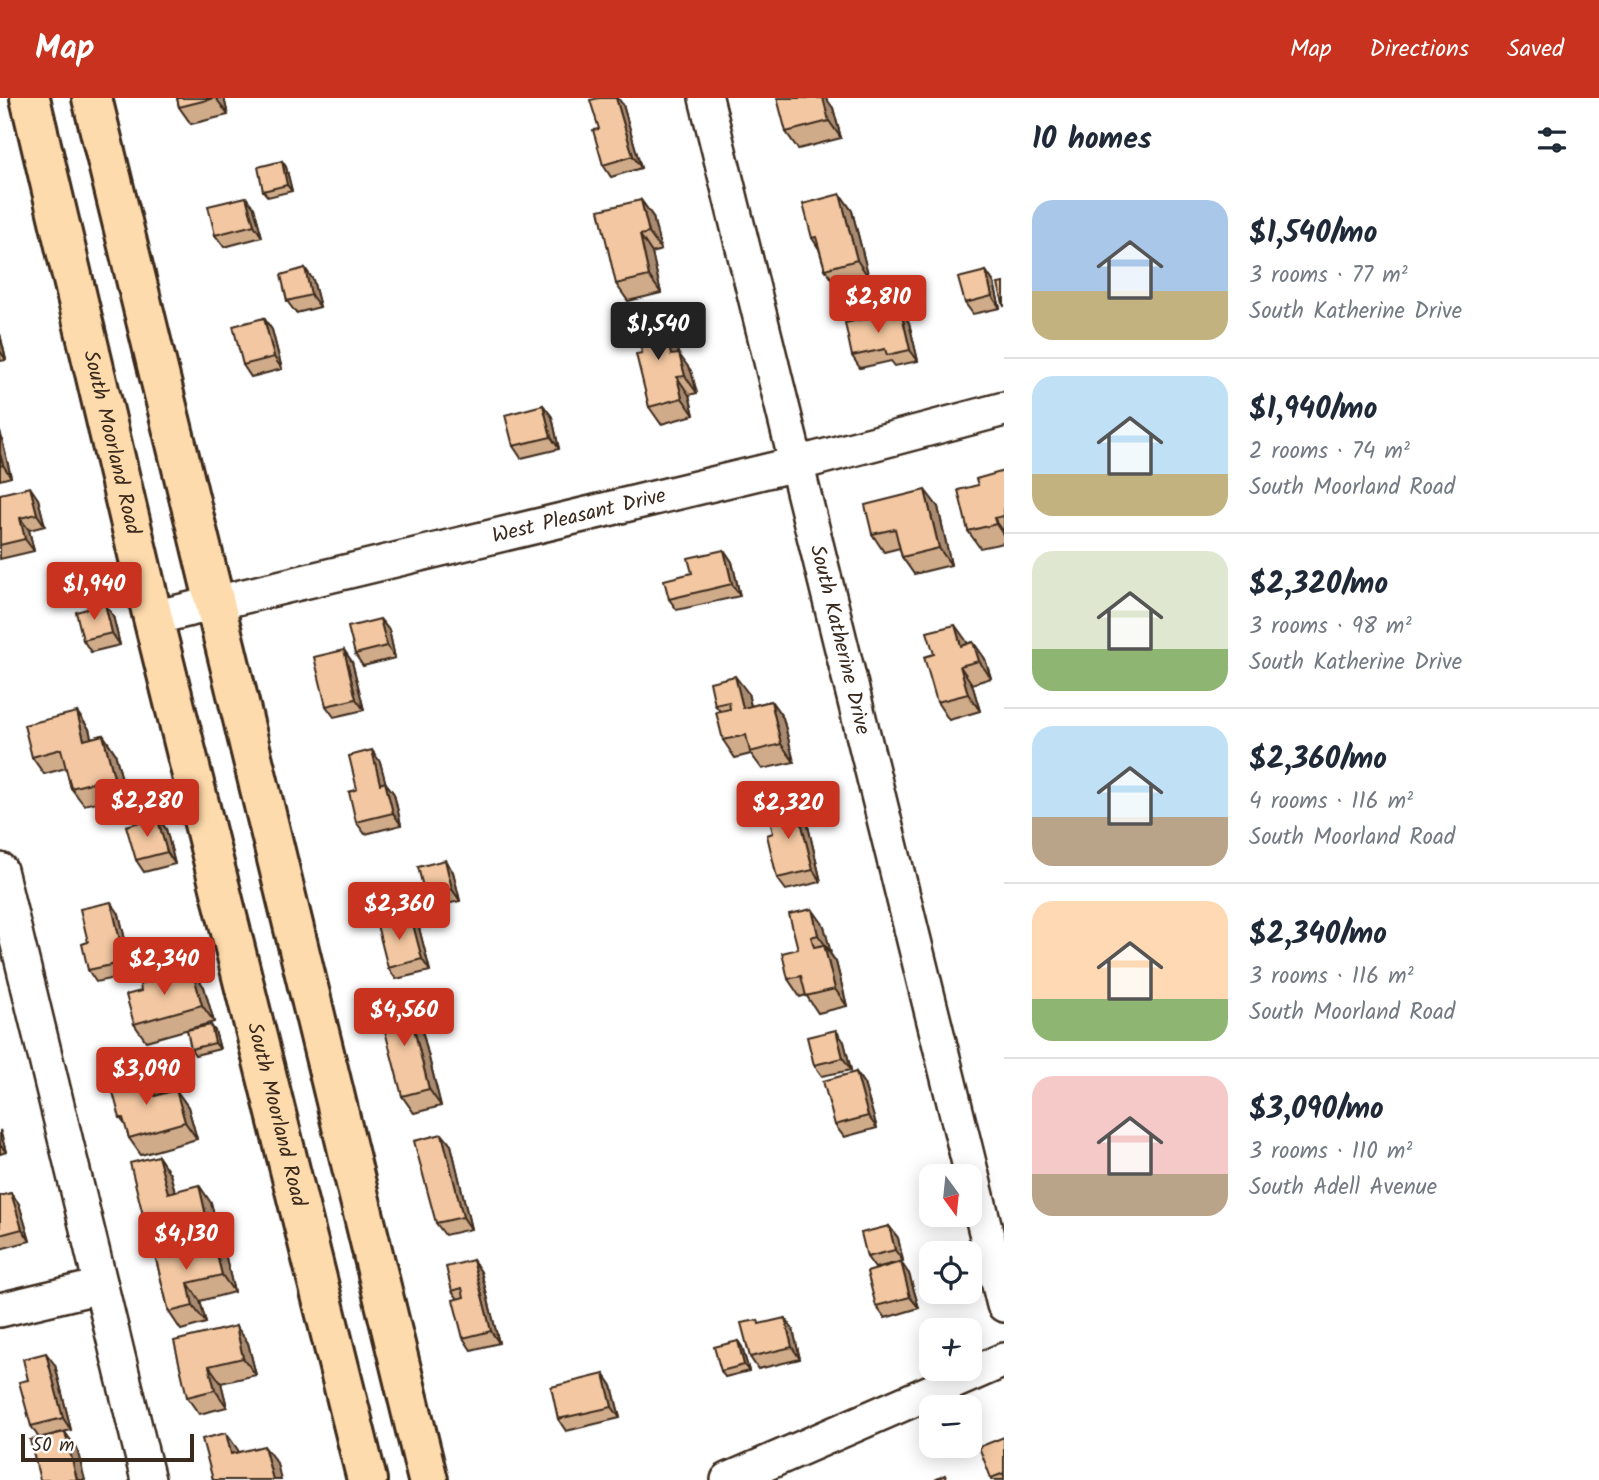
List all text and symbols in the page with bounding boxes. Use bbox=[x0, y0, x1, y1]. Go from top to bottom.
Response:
text: Map bbox=[35, 23, 95, 76]
text: Map bbox=[1290, 30, 1332, 69]
text: Directions bbox=[1370, 30, 1469, 69]
text: Saved bbox=[1507, 30, 1564, 69]
text: 10 homes bbox=[1032, 116, 1152, 164]
icon: filters bbox=[1533, 121, 1571, 159]
text: $1,540/mo bbox=[1249, 210, 1377, 258]
icon: home bbox=[1088, 228, 1172, 312]
text: 3 rooms · 77 m² bbox=[1249, 258, 1408, 294]
pin: $2,810 bbox=[821, 275, 935, 335]
text: $2,810 bbox=[845, 280, 911, 316]
text: South Katherine Drive bbox=[1249, 294, 1462, 330]
pin: $1,540 bbox=[601, 302, 715, 362]
text: $1,540 bbox=[627, 307, 689, 343]
street label: South Moorland Road bbox=[74, 347, 149, 538]
text: $1,940/mo bbox=[1249, 386, 1377, 434]
icon: home bbox=[1088, 404, 1172, 488]
text: 2 rooms · 74 m² bbox=[1249, 434, 1410, 470]
text: South Moorland Road bbox=[1249, 470, 1455, 506]
street label: West Pleasant Drive bbox=[489, 479, 670, 553]
street label: South Katherine Drive bbox=[800, 541, 879, 739]
text: $2,320/mo bbox=[1249, 561, 1388, 609]
pin: $1,940 bbox=[37, 562, 151, 622]
text: $1,940 bbox=[63, 567, 125, 603]
icon: home bbox=[1088, 579, 1172, 663]
text: 3 rooms · 98 m² bbox=[1249, 609, 1412, 645]
text: South Katherine Drive bbox=[1249, 645, 1462, 681]
text: $2,360/mo bbox=[1249, 736, 1387, 784]
icon: home bbox=[1088, 754, 1172, 838]
pin: $2,280 bbox=[90, 780, 204, 839]
pin: $2,320 bbox=[731, 782, 845, 841]
text: $2,280 bbox=[111, 784, 183, 820]
text: 4 rooms · 116 m² bbox=[1249, 784, 1413, 820]
text: $2,320 bbox=[753, 786, 823, 822]
text: South Moorland Road bbox=[1249, 820, 1455, 856]
pin: $2,360 bbox=[342, 882, 456, 942]
text: $2,360 bbox=[364, 887, 434, 923]
text: $2,340/mo bbox=[1249, 911, 1387, 959]
icon: home bbox=[1088, 929, 1172, 1013]
pin: $2,340 bbox=[107, 937, 221, 997]
text: $2,340 bbox=[129, 942, 199, 978]
text: 3 rooms · 116 m² bbox=[1249, 959, 1414, 995]
pin: $4,560 bbox=[347, 988, 461, 1048]
text: $4,560 bbox=[370, 993, 438, 1029]
text: South Moorland Road bbox=[1249, 995, 1455, 1031]
street label: South Moorland Road bbox=[238, 1019, 315, 1210]
pin: $3,090 bbox=[89, 1048, 203, 1107]
text: $3,090 bbox=[112, 1052, 180, 1088]
text: $3,090/mo bbox=[1249, 1086, 1384, 1134]
icon: home bbox=[1088, 1104, 1172, 1188]
text: 3 rooms · 110 m² bbox=[1249, 1134, 1412, 1170]
north arrow bbox=[919, 1164, 982, 1227]
map controls bbox=[919, 1164, 982, 1458]
text: South Adell Avenue bbox=[1249, 1170, 1437, 1206]
pin: $4,130 bbox=[129, 1212, 243, 1272]
text: $4,130 bbox=[154, 1217, 218, 1253]
button: locate bbox=[919, 1241, 982, 1304]
button: + bbox=[919, 1318, 982, 1381]
button: − bbox=[919, 1395, 982, 1458]
scale bar bbox=[21, 1431, 194, 1463]
text: 50 m bbox=[32, 1431, 74, 1461]

